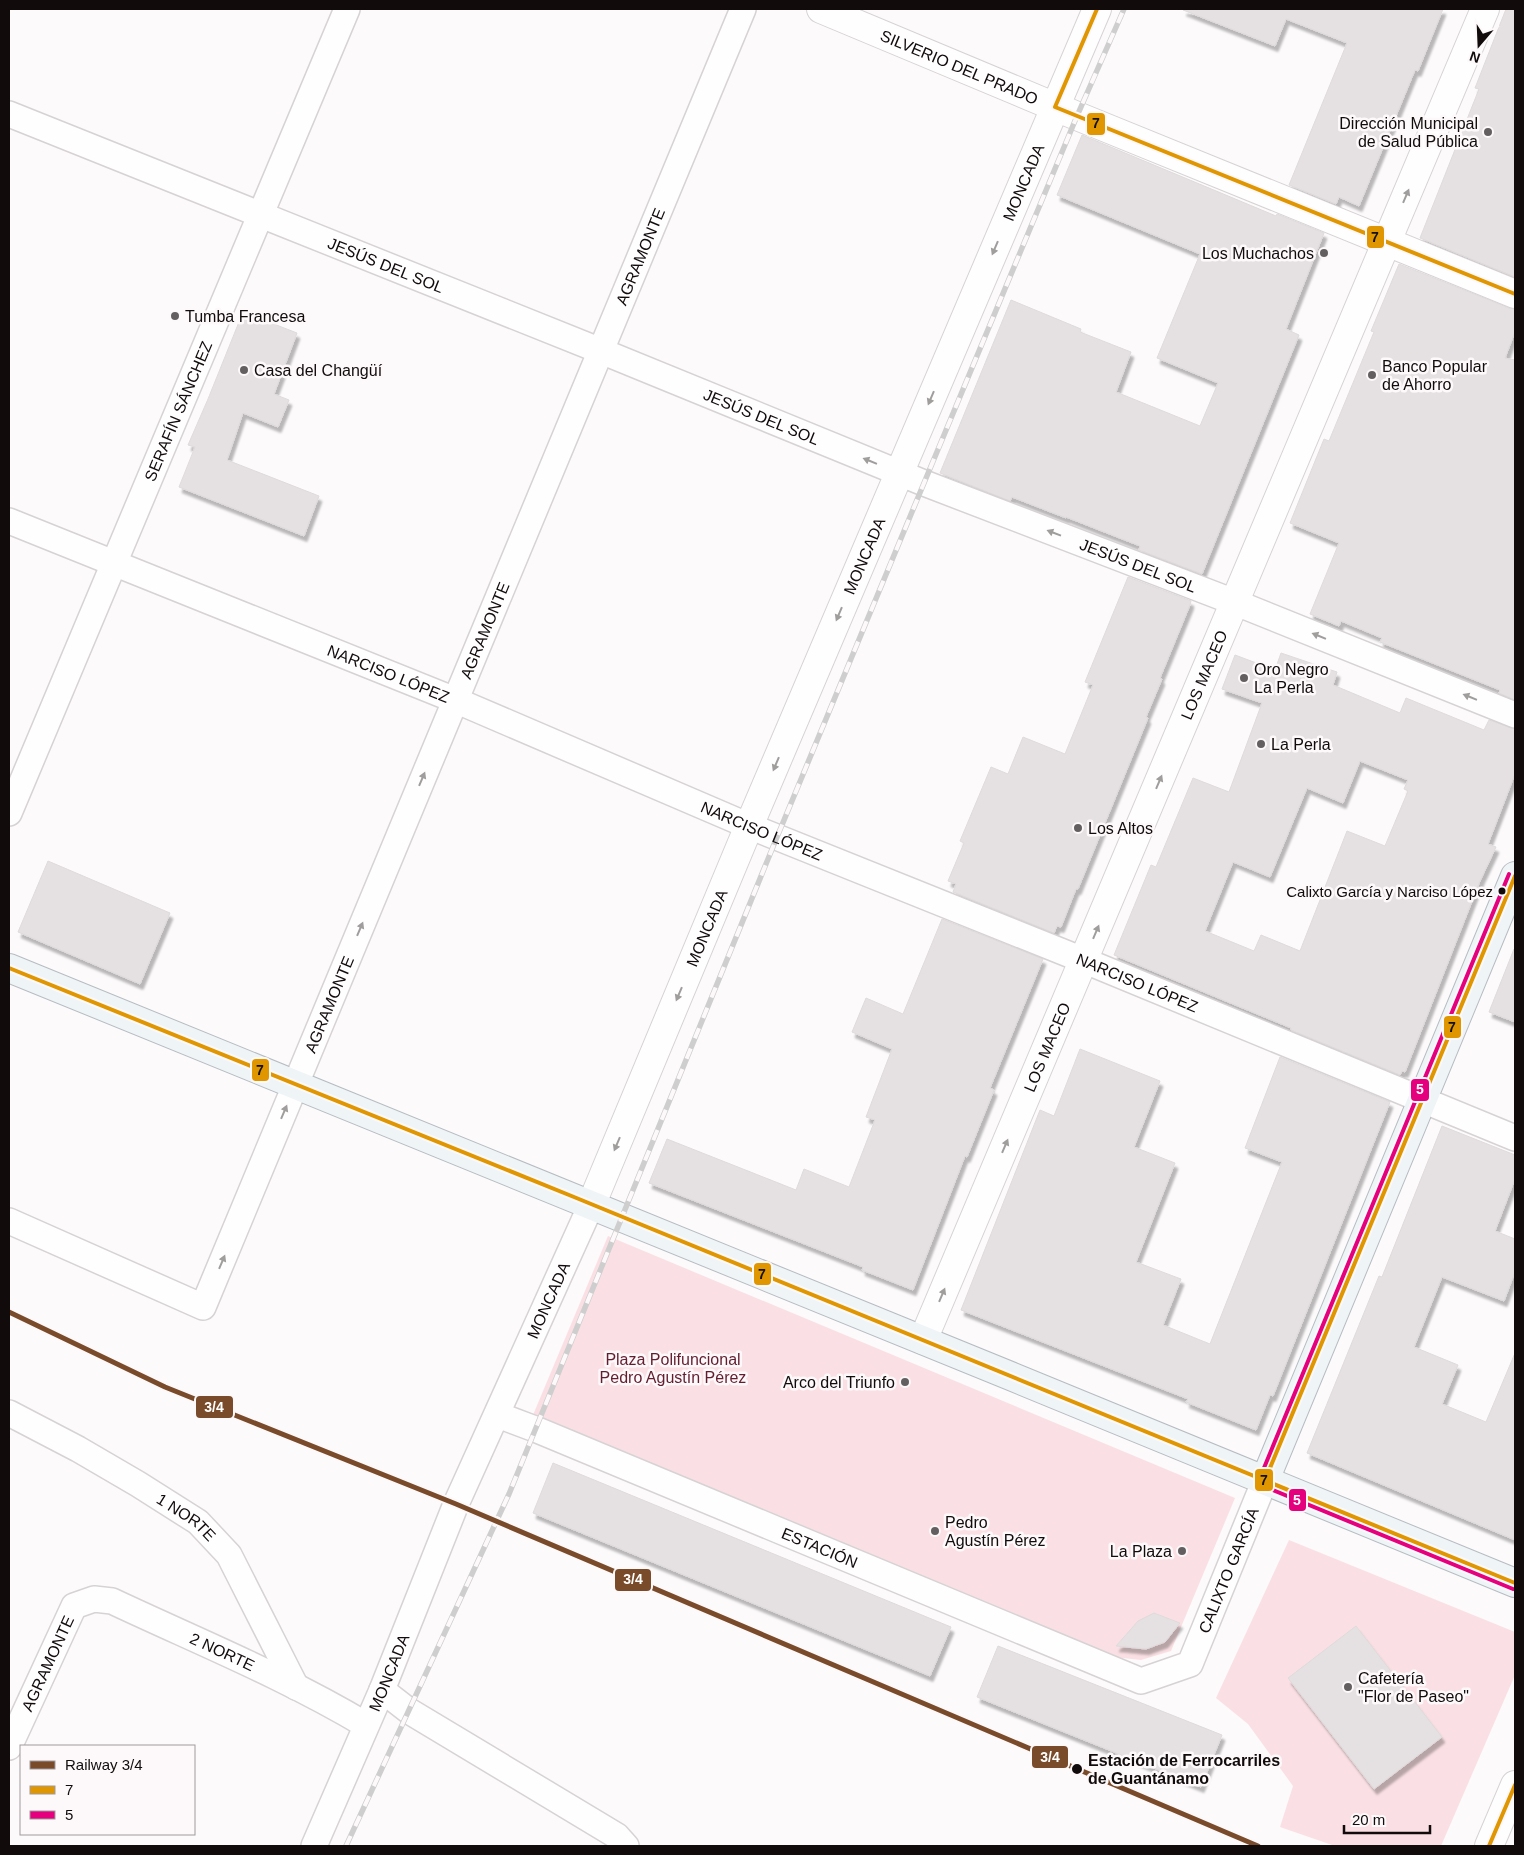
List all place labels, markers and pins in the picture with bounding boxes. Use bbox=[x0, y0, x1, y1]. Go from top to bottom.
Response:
place label: Dirección Municipal de Salud Pública bbox=[1339, 115, 1478, 150]
marker: Dirección Municipal de Salud Pública bbox=[1482, 126, 1494, 138]
place label: Los Muchachos bbox=[1202, 245, 1314, 262]
marker: Los Muchachos bbox=[1318, 247, 1330, 259]
place label: Tumba Francesa bbox=[185, 308, 305, 325]
marker: Tumba Francesa bbox=[169, 310, 181, 322]
place label: Banco Popular de Ahorro bbox=[1382, 358, 1488, 393]
place label: Casa del Changüí bbox=[254, 362, 383, 379]
marker: Casa del Changüí bbox=[238, 364, 250, 376]
marker: Banco Popular de Ahorro bbox=[1366, 369, 1378, 381]
place label: Oro Negro La Perla bbox=[1254, 661, 1329, 696]
marker: Oro Negro La Perla bbox=[1238, 672, 1250, 684]
place label: La Perla bbox=[1271, 736, 1331, 753]
marker: La Perla bbox=[1255, 738, 1267, 750]
place label: Los Altos bbox=[1088, 820, 1153, 837]
marker: Los Altos bbox=[1072, 822, 1084, 834]
place label: Calixto García y Narciso López bbox=[1286, 883, 1493, 900]
marker: Calixto García y Narciso López bbox=[1497, 886, 1507, 896]
place label: Arco del Triunfo bbox=[783, 1374, 895, 1391]
marker: Arco del Triunfo bbox=[899, 1376, 911, 1388]
place label: Pedro Agustín Pérez bbox=[945, 1514, 1046, 1549]
marker: Pedro Agustín Pérez bbox=[929, 1525, 941, 1537]
place label: La Plaza bbox=[1110, 1543, 1172, 1560]
marker: La Plaza bbox=[1176, 1545, 1188, 1557]
place label: Cafetería "Flor de Paseo" bbox=[1358, 1670, 1469, 1705]
marker: Cafetería "Flor de Paseo" bbox=[1342, 1681, 1354, 1693]
place label: Estación de Ferrocarriles de Guantánamo bbox=[1088, 1752, 1280, 1787]
marker: Estación de Ferrocarriles de Guantánamo bbox=[1070, 1762, 1084, 1776]

